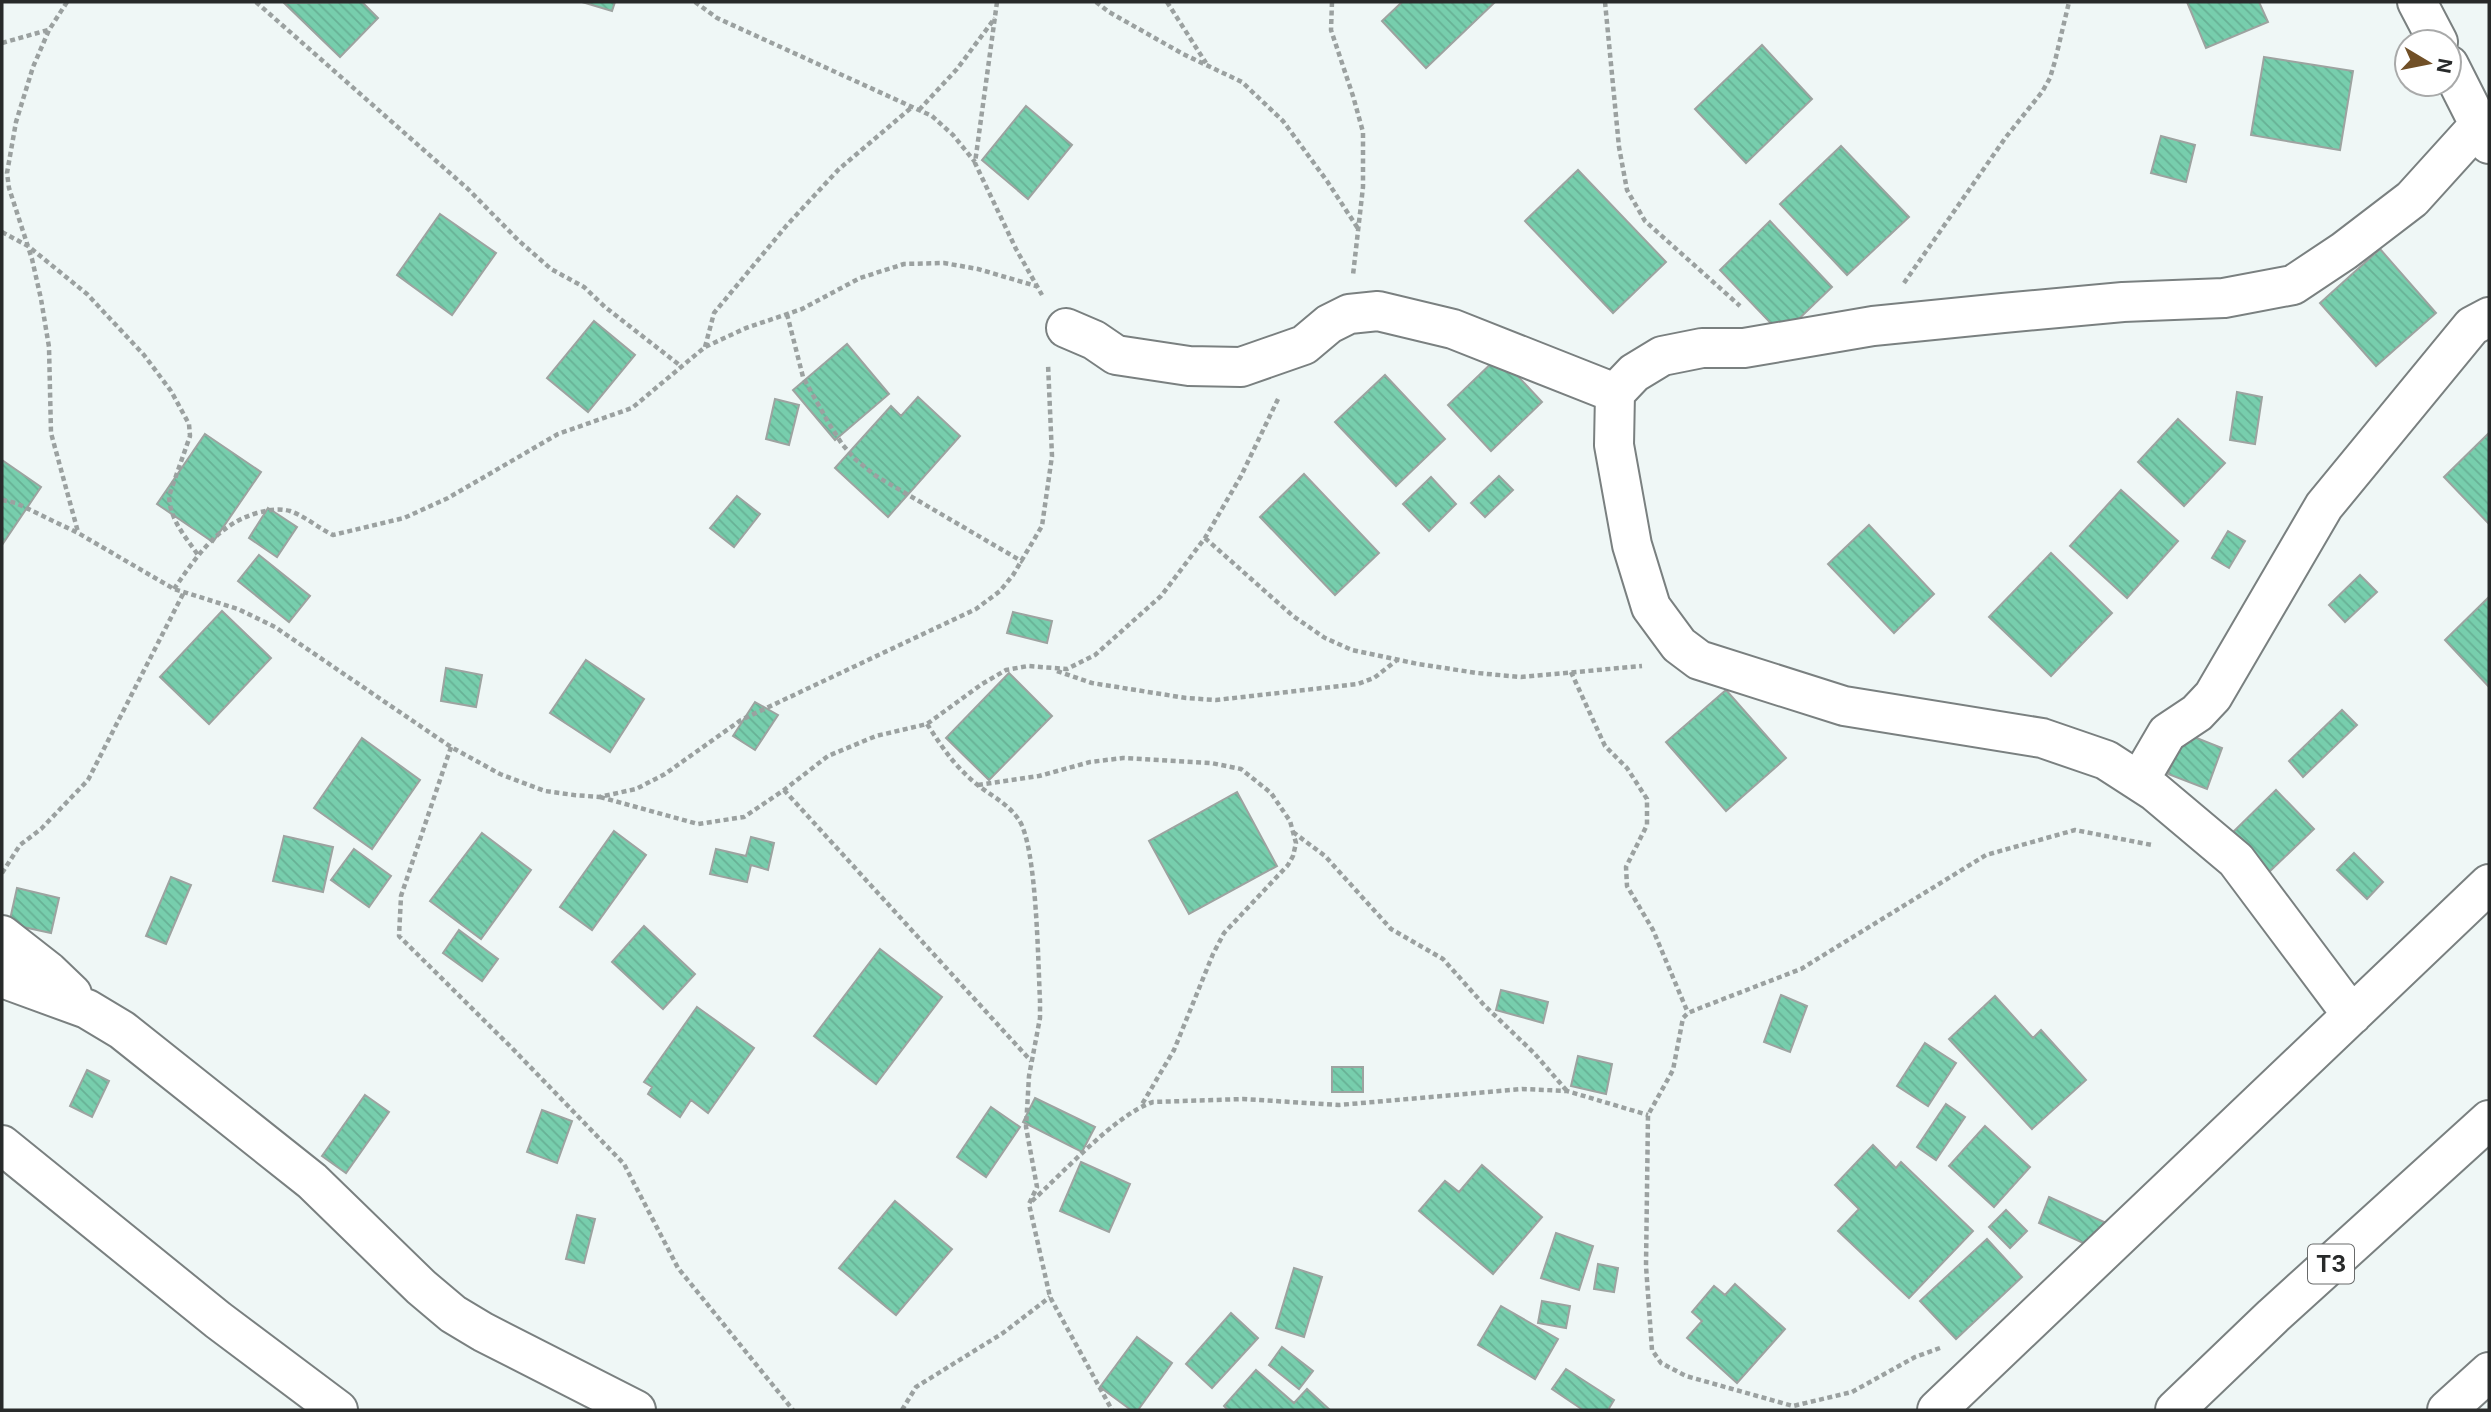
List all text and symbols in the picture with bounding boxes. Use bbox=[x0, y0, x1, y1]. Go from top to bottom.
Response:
north arrow bbox=[2393, 28, 2463, 98]
text: N bbox=[2432, 57, 2457, 75]
road number: T3 bbox=[2308, 1245, 2354, 1284]

